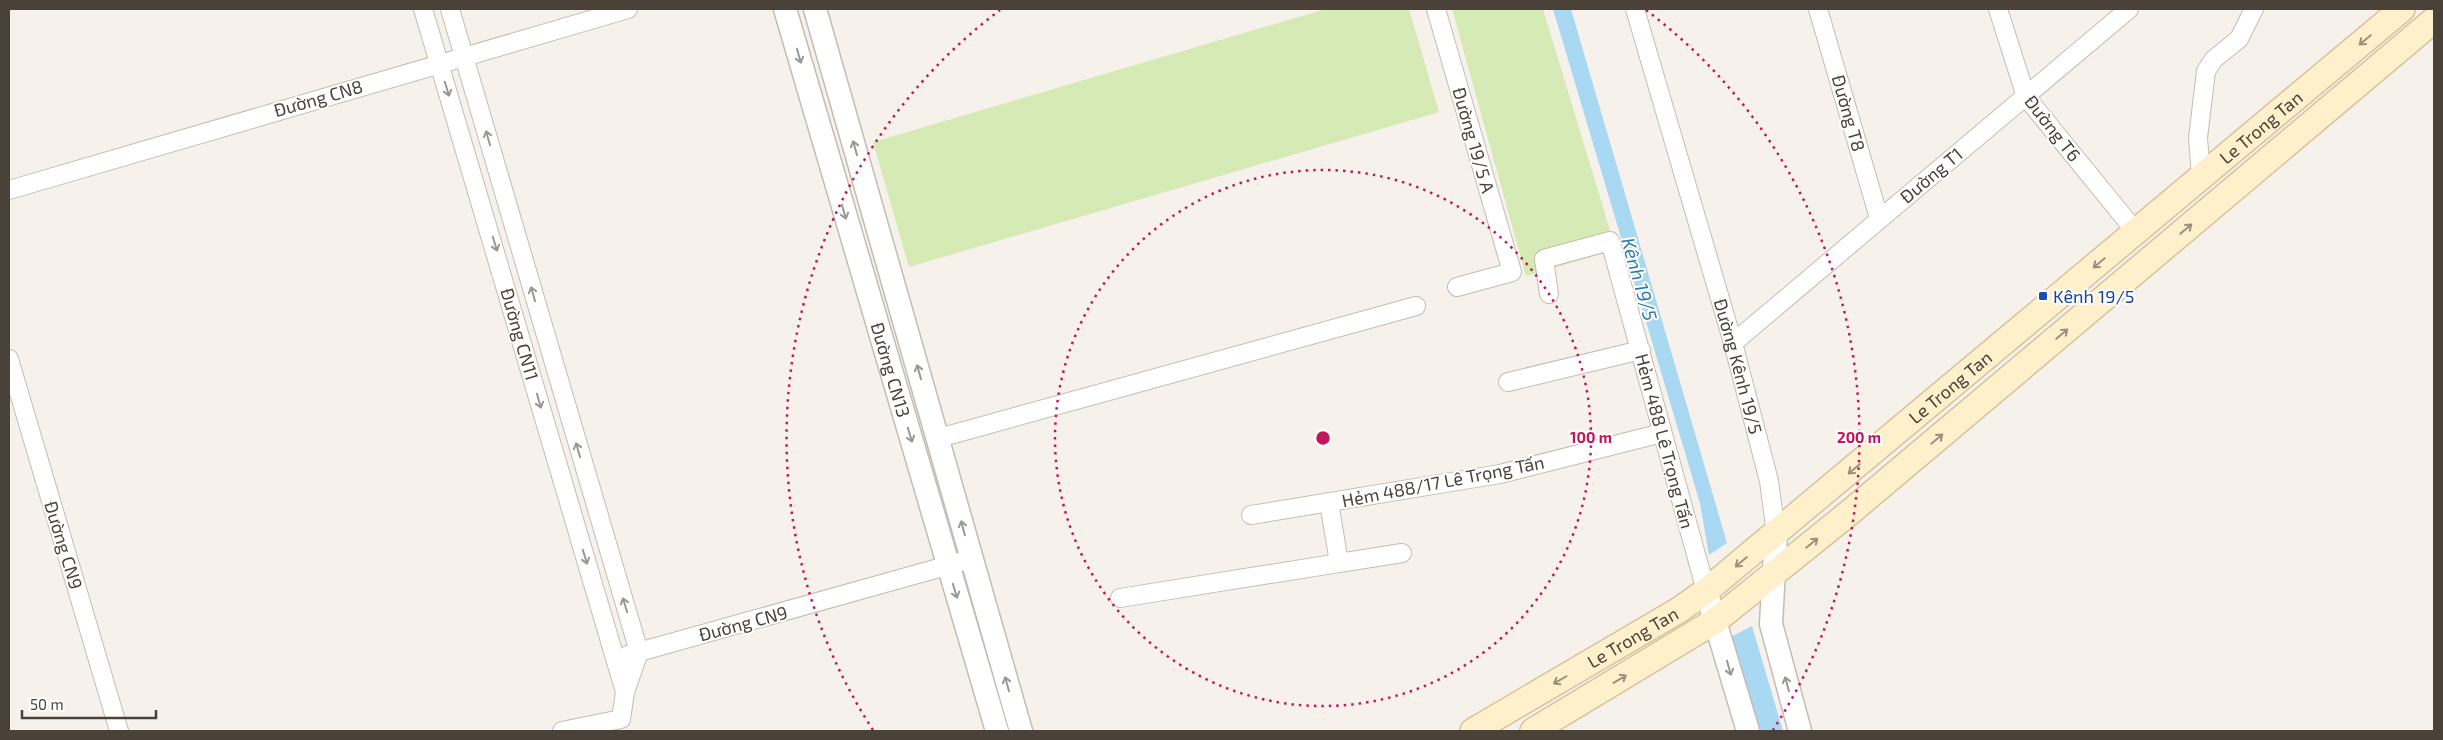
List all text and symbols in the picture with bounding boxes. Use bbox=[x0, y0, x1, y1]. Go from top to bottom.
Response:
one-way arrow bbox=[2359, 34, 2372, 45]
one-way arrow bbox=[794, 47, 804, 63]
street label: Đường T8 bbox=[1828, 72, 1870, 154]
street label: Đường CN8 bbox=[271, 75, 365, 121]
one-way arrow bbox=[443, 81, 453, 97]
street label: Đường 19/5 A bbox=[1448, 85, 1500, 196]
street label: Le Trong Tan bbox=[2215, 86, 2307, 168]
street label: Đường T6 bbox=[2020, 90, 2086, 166]
one-way arrow bbox=[482, 130, 492, 146]
one-way arrow bbox=[849, 141, 859, 157]
street label: Đường T1 bbox=[1895, 142, 1967, 208]
one-way arrow bbox=[839, 203, 849, 219]
one-way arrow bbox=[2179, 223, 2192, 235]
water label: Kênh 19/5 bbox=[1617, 235, 1663, 323]
one-way arrow bbox=[490, 236, 500, 252]
one-way arrow bbox=[2092, 258, 2105, 269]
street label: Đường CN11 bbox=[496, 285, 544, 383]
place label: Kênh 19/5 bbox=[2053, 285, 2134, 307]
one-way arrow bbox=[528, 286, 538, 302]
marker: Kênh 19/5 bbox=[2037, 290, 2049, 302]
street label: Đường Kênh 19/5 bbox=[1710, 296, 1767, 436]
street label: Đường CN13 bbox=[867, 320, 915, 420]
one-way arrow bbox=[2055, 328, 2068, 339]
street label: Le Trong Tan bbox=[1904, 346, 1996, 428]
street label: Hẻm 488 Lê Trọng Tấn bbox=[1631, 351, 1699, 531]
one-way arrow bbox=[914, 364, 924, 380]
one-way arrow bbox=[535, 392, 545, 408]
one-way arrow bbox=[905, 426, 915, 442]
text: 100 m bbox=[1570, 428, 1612, 446]
text: 200 m bbox=[1837, 428, 1881, 446]
centre of rings bbox=[1314, 429, 1332, 447]
one-way arrow bbox=[1931, 433, 1944, 444]
one-way arrow bbox=[573, 442, 583, 458]
street label: Hẻm 488/17 Lê Trọng Tấn bbox=[1340, 451, 1546, 511]
one-way arrow bbox=[1848, 464, 1861, 475]
street label: Đường CN9 bbox=[40, 498, 88, 592]
one-way arrow bbox=[957, 521, 967, 537]
one-way arrow bbox=[1806, 537, 1819, 548]
one-way arrow bbox=[580, 548, 590, 564]
one-way arrow bbox=[1735, 557, 1748, 568]
one-way arrow bbox=[950, 582, 960, 598]
one-way arrow bbox=[619, 598, 629, 614]
street label: Đường CN9 bbox=[696, 601, 790, 645]
street label: Le Trong Tan bbox=[1583, 602, 1682, 673]
one-way arrow bbox=[1724, 659, 1734, 675]
one-way arrow bbox=[1613, 674, 1627, 684]
one-way arrow bbox=[1553, 676, 1568, 686]
one-way arrow bbox=[1002, 677, 1012, 693]
one-way arrow bbox=[1782, 677, 1791, 693]
scale bar bbox=[22, 688, 156, 720]
text: 50 m bbox=[30, 695, 64, 713]

